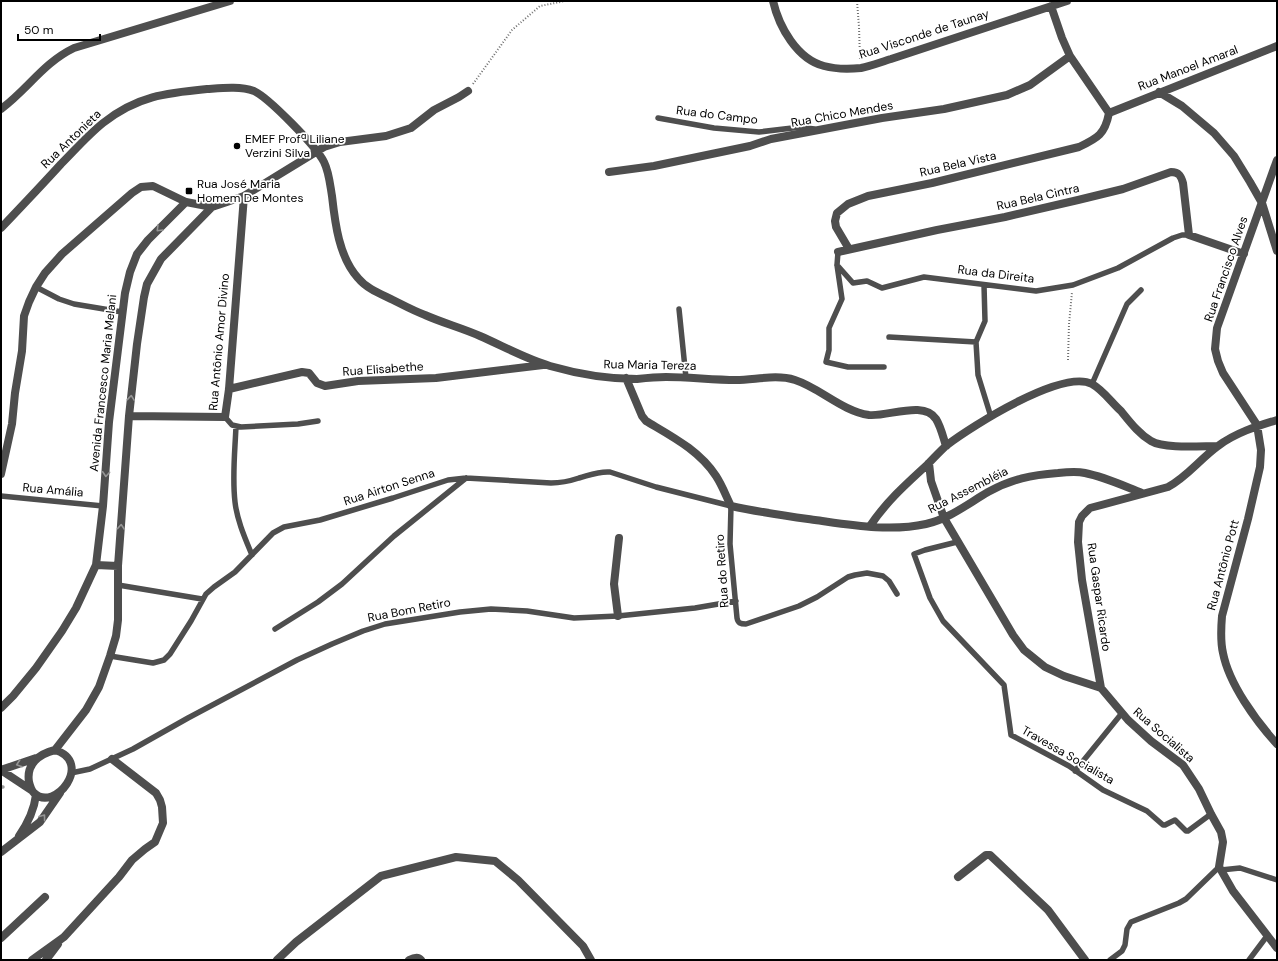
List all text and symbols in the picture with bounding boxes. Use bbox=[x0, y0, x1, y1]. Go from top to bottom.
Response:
street label: Rua Visconde de Taunay bbox=[857, 5, 991, 63]
scale bar bbox=[18, 16, 100, 42]
text: 50 m bbox=[24, 22, 53, 38]
street label: Rua Manoel Amaral bbox=[1136, 42, 1240, 94]
street label: Rua Chico Mendes bbox=[790, 97, 894, 131]
street label: Rua do Campo bbox=[675, 102, 759, 128]
street label: Rua Antonieta bbox=[37, 106, 105, 172]
place label: EMEF Profª Liliane Verzini Silva bbox=[245, 131, 345, 161]
marker: EMEF Profª Liliane Verzini Silva bbox=[232, 141, 242, 151]
street label: Rua Bela Vista bbox=[918, 147, 998, 181]
place label: Rua José Maria Homem De Montes bbox=[197, 176, 303, 206]
street label: Rua Bela Cintra bbox=[995, 180, 1081, 214]
marker: Rua José Maria Homem De Montes bbox=[184, 186, 194, 196]
street label: Rua Francisco Alves bbox=[1200, 214, 1252, 324]
one-way arrow bbox=[156, 224, 164, 232]
street label: Rua da Direita bbox=[957, 261, 1035, 287]
street label: Rua Antônio Amor Divino bbox=[205, 273, 233, 411]
street label: Avenida Francesco Maria Melani bbox=[86, 294, 120, 472]
street label: Rua Maria Tereza bbox=[603, 356, 697, 374]
street label: Rua Elisabethe bbox=[342, 358, 424, 380]
one-way arrow bbox=[126, 395, 135, 401]
street label: Rua Assembléia bbox=[925, 463, 1011, 517]
street label: Rua Airton Senna bbox=[341, 465, 437, 509]
one-way arrow bbox=[101, 471, 110, 477]
street label: Rua Amália bbox=[22, 479, 84, 501]
street label: Rua Antônio Pott bbox=[1203, 518, 1243, 612]
one-way arrow bbox=[116, 524, 125, 530]
street label: Rua do Retiro bbox=[711, 534, 733, 608]
street label: Rua Gaspar Ricardo bbox=[1083, 542, 1115, 652]
street label: Rua Bom Retiro bbox=[366, 594, 452, 626]
street label: Rua Socialista bbox=[1130, 704, 1198, 766]
street label: Travessa Socialista bbox=[1019, 722, 1117, 788]
one-way arrow bbox=[15, 759, 22, 767]
one-way arrow bbox=[38, 815, 45, 822]

